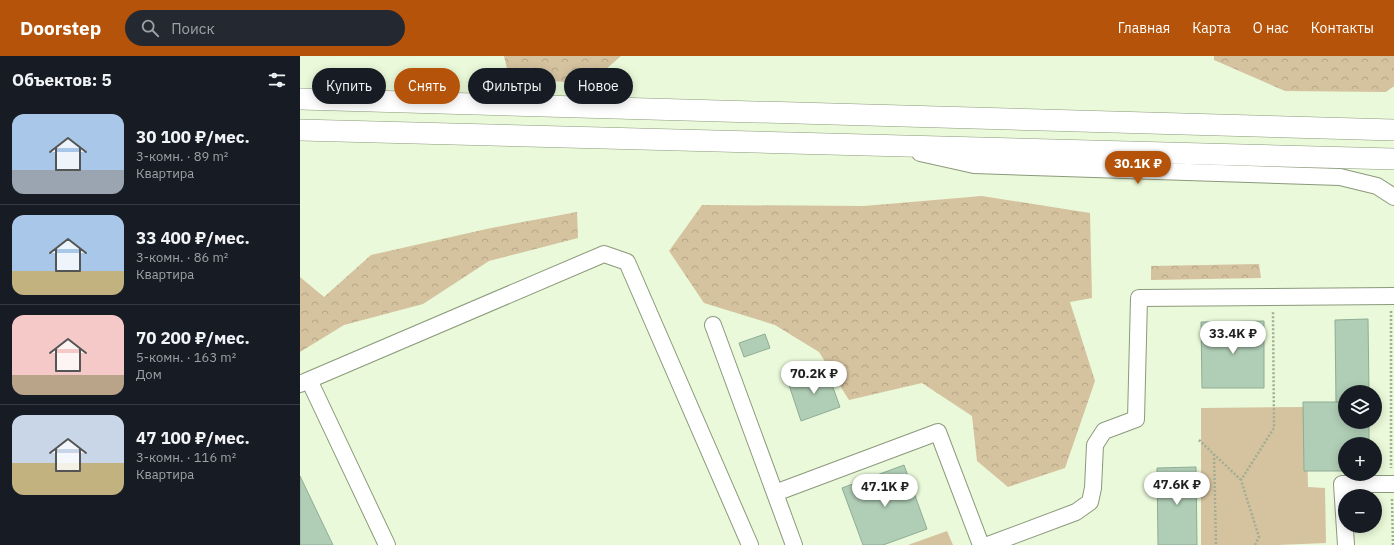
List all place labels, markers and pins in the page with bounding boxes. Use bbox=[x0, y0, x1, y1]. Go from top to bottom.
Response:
pin: 30.1K ₽ bbox=[1101, 151, 1175, 185]
pin: 33.4K ₽ bbox=[1196, 321, 1270, 355]
pin: 70.2K ₽ bbox=[777, 361, 851, 395]
pin: 47.6K ₽ bbox=[1140, 472, 1214, 506]
pin: 47.1K ₽ bbox=[848, 474, 922, 508]

